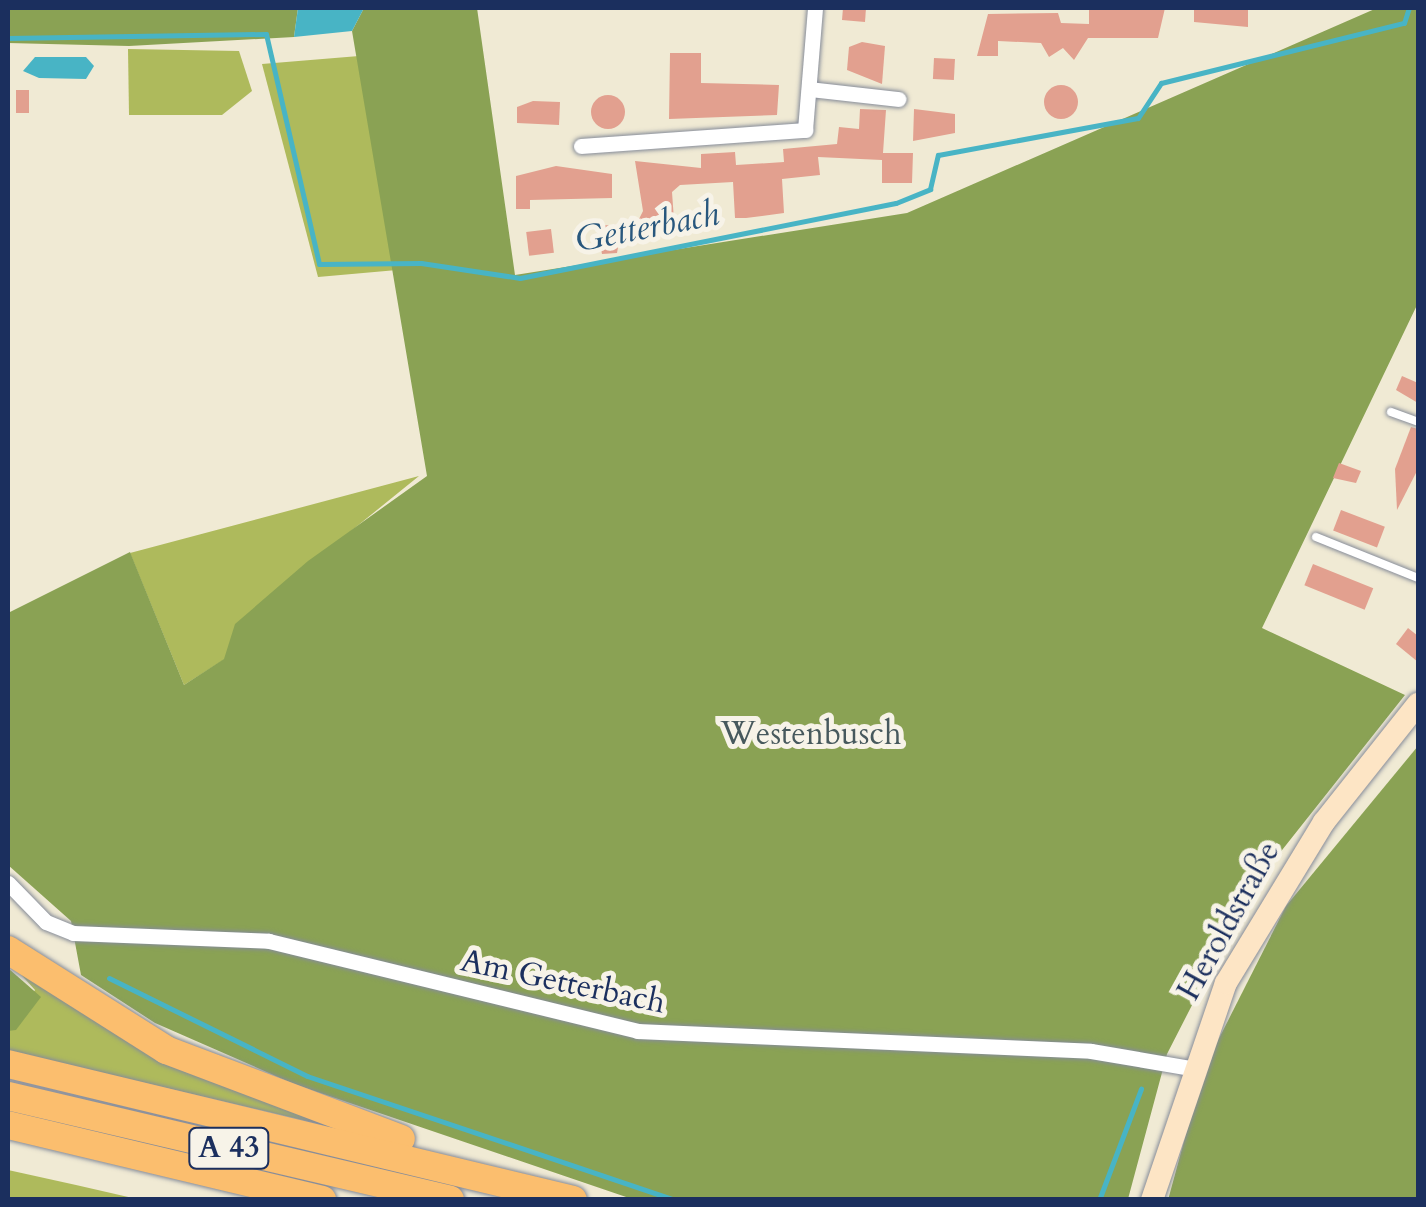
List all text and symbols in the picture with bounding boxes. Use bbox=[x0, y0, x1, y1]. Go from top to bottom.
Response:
water label: Getterbach bbox=[572, 193, 722, 261]
park label: Westenbusch bbox=[720, 715, 901, 753]
street label: Heroldstraße bbox=[1170, 835, 1288, 1007]
street label: Am Getterbach bbox=[457, 942, 669, 1022]
road number: A 43 bbox=[186, 1123, 272, 1173]

